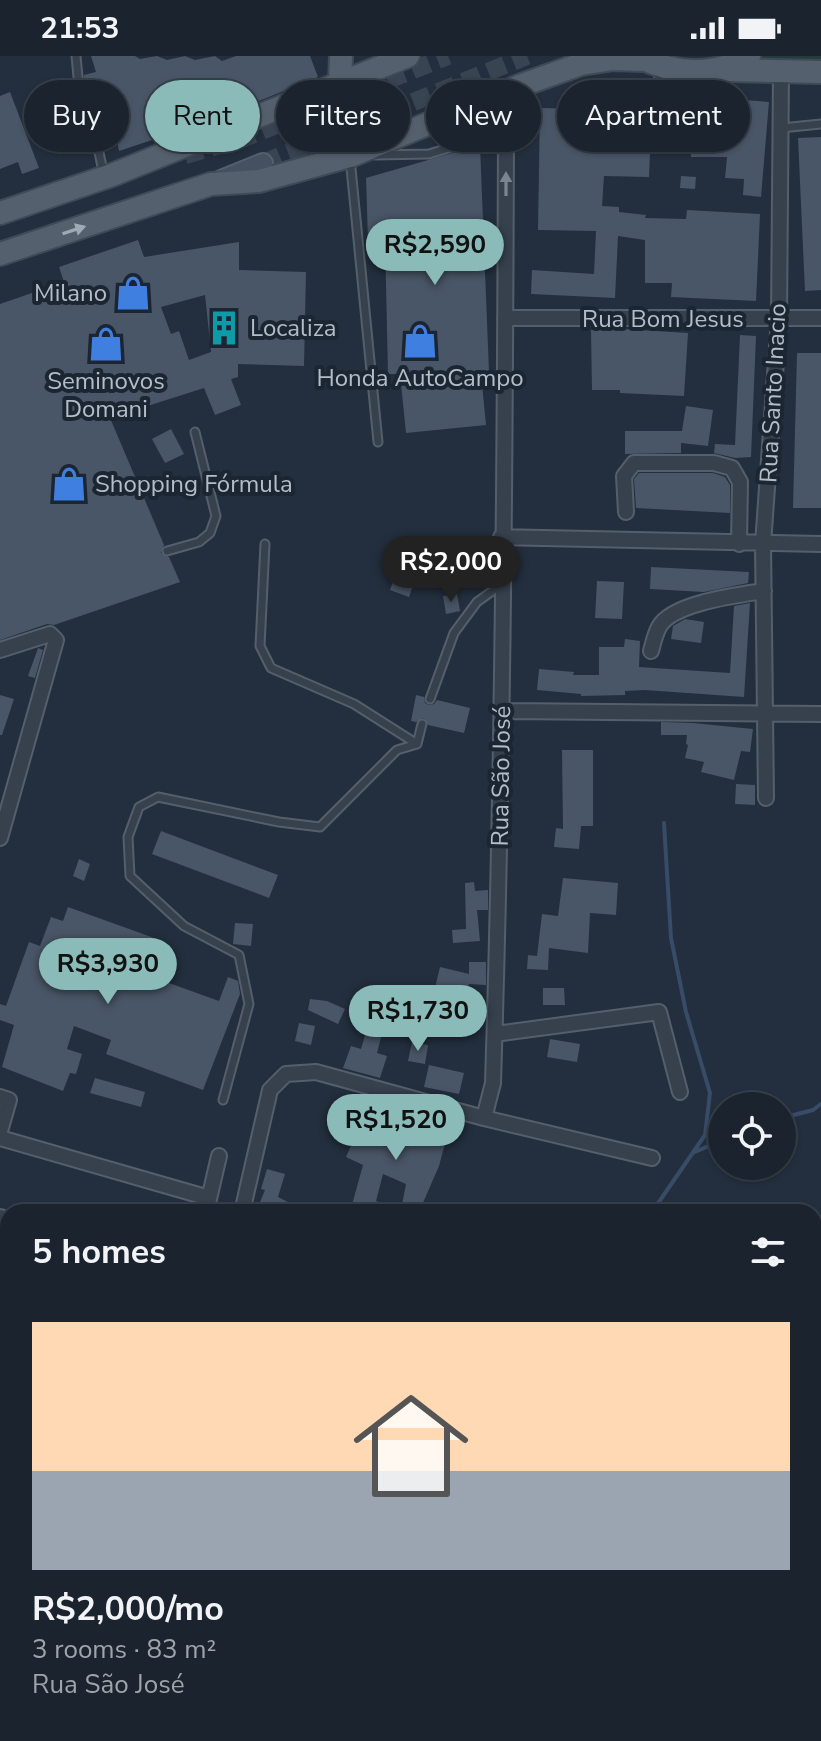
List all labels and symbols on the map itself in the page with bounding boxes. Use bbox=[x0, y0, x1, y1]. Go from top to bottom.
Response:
one-way arrow bbox=[500, 171, 512, 196]
pin: R$2,590 bbox=[361, 219, 509, 287]
one-way arrow bbox=[62, 223, 86, 235]
shop icon: Milano bbox=[114, 274, 152, 312]
place label: Milano bbox=[34, 277, 107, 309]
street label: Rua Santo Inacio bbox=[752, 302, 794, 484]
street label: Rua Bom Jesus bbox=[582, 303, 744, 335]
building icon: Localiza bbox=[205, 309, 243, 347]
place label: Localiza bbox=[250, 312, 336, 344]
shop icon: Honda AutoCampo bbox=[401, 322, 439, 360]
shop icon: Seminovos Domani bbox=[87, 325, 125, 363]
place label: Honda AutoCampo bbox=[316, 362, 524, 394]
place label: Seminovos Domani bbox=[47, 365, 165, 425]
shop icon: Shopping Fórmula bbox=[50, 465, 88, 503]
place label: Shopping Fórmula bbox=[95, 468, 293, 500]
pin: R$2,000 bbox=[377, 536, 525, 604]
street label: Rua São José bbox=[484, 705, 518, 847]
pin: R$3,930 bbox=[34, 938, 182, 1006]
pin: R$1,730 bbox=[344, 985, 492, 1053]
pin: R$1,520 bbox=[322, 1094, 470, 1162]

